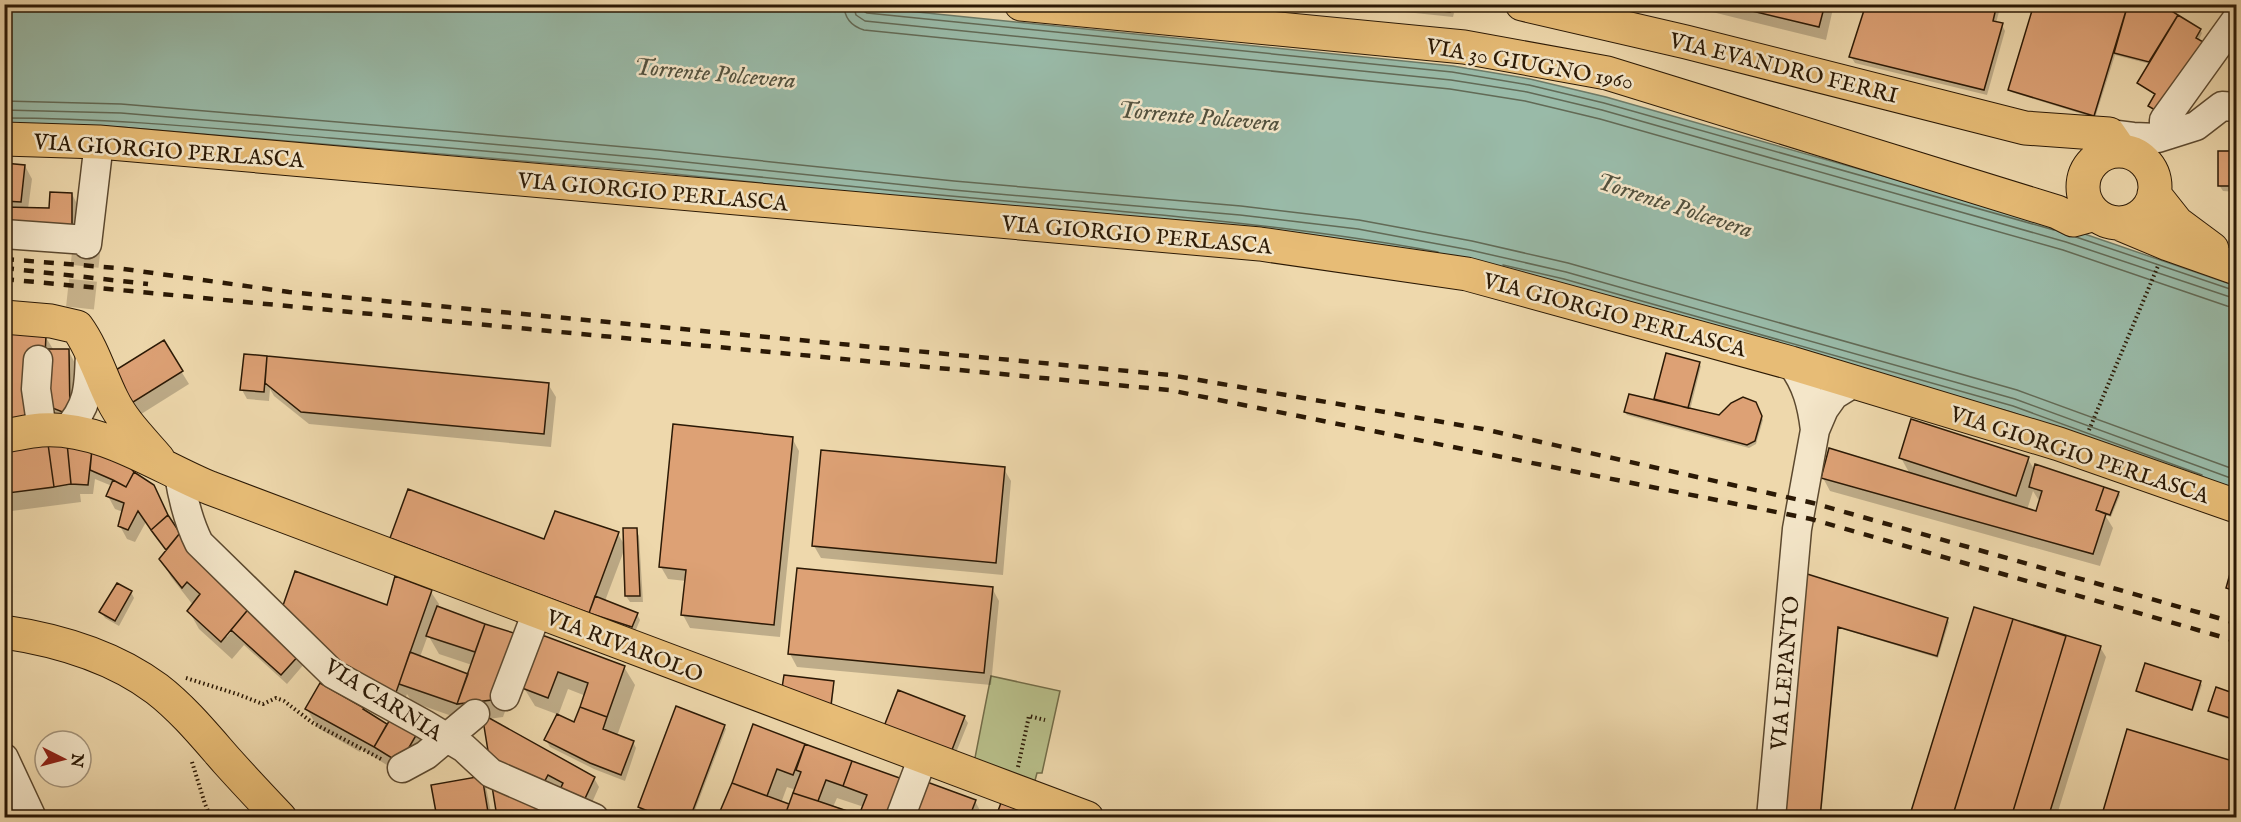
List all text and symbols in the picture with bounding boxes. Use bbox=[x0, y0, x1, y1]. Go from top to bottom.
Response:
street label: VIA EVANDRO FERRI bbox=[1665, 27, 1901, 111]
street label: VIA 30 GIUGNO 1960 bbox=[1423, 33, 1635, 97]
water label: Torrente Polcevera bbox=[633, 52, 797, 97]
water label: Torrente Polcevera bbox=[1117, 95, 1281, 140]
street label: VIA GIORGIO PERLASCA bbox=[32, 129, 306, 175]
street label: VIA GIORGIO PERLASCA bbox=[516, 167, 790, 219]
water label: Torrente Polcevera bbox=[1593, 167, 1756, 246]
street label: VIA GIORGIO PERLASCA bbox=[1000, 210, 1274, 262]
street label: VIA GIORGIO PERLASCA bbox=[1479, 267, 1750, 365]
street label: VIA GIORGIO PERLASCA bbox=[1945, 400, 2214, 511]
street label: VIA LEPANTO bbox=[1765, 595, 1807, 752]
street label: VIA RIVAROLO bbox=[541, 604, 707, 690]
street label: VIA CARNIA bbox=[318, 653, 448, 749]
north arrow bbox=[33, 729, 93, 789]
text: N bbox=[65, 751, 87, 768]

